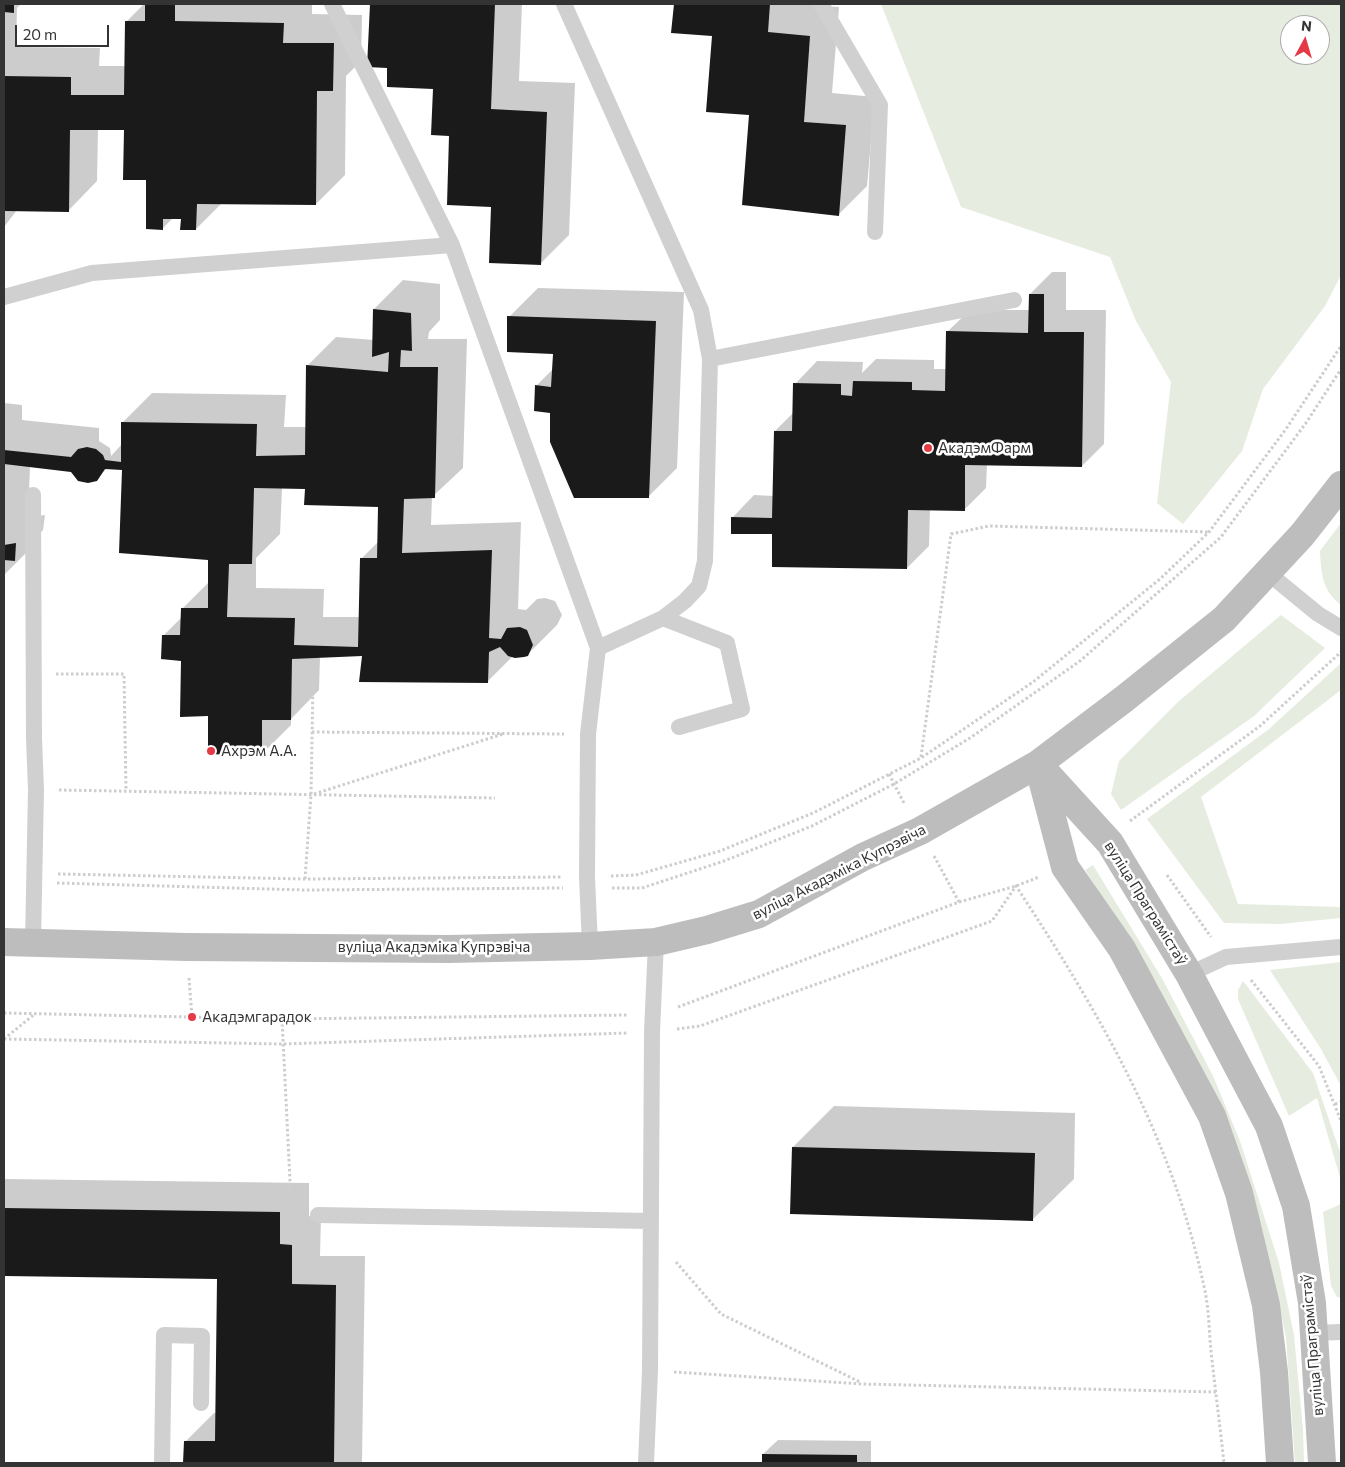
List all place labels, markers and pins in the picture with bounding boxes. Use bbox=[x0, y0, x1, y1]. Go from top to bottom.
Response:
place label: АкадэмФарм bbox=[938, 439, 1031, 457]
marker: АкадэмФарм bbox=[922, 442, 934, 454]
place label: Ахрэм А.А. bbox=[221, 742, 297, 760]
marker: Ахрэм А.А. bbox=[205, 745, 217, 757]
place label: Акадэмгарадок bbox=[202, 1008, 312, 1026]
marker: Акадэмгарадок bbox=[186, 1011, 198, 1023]

